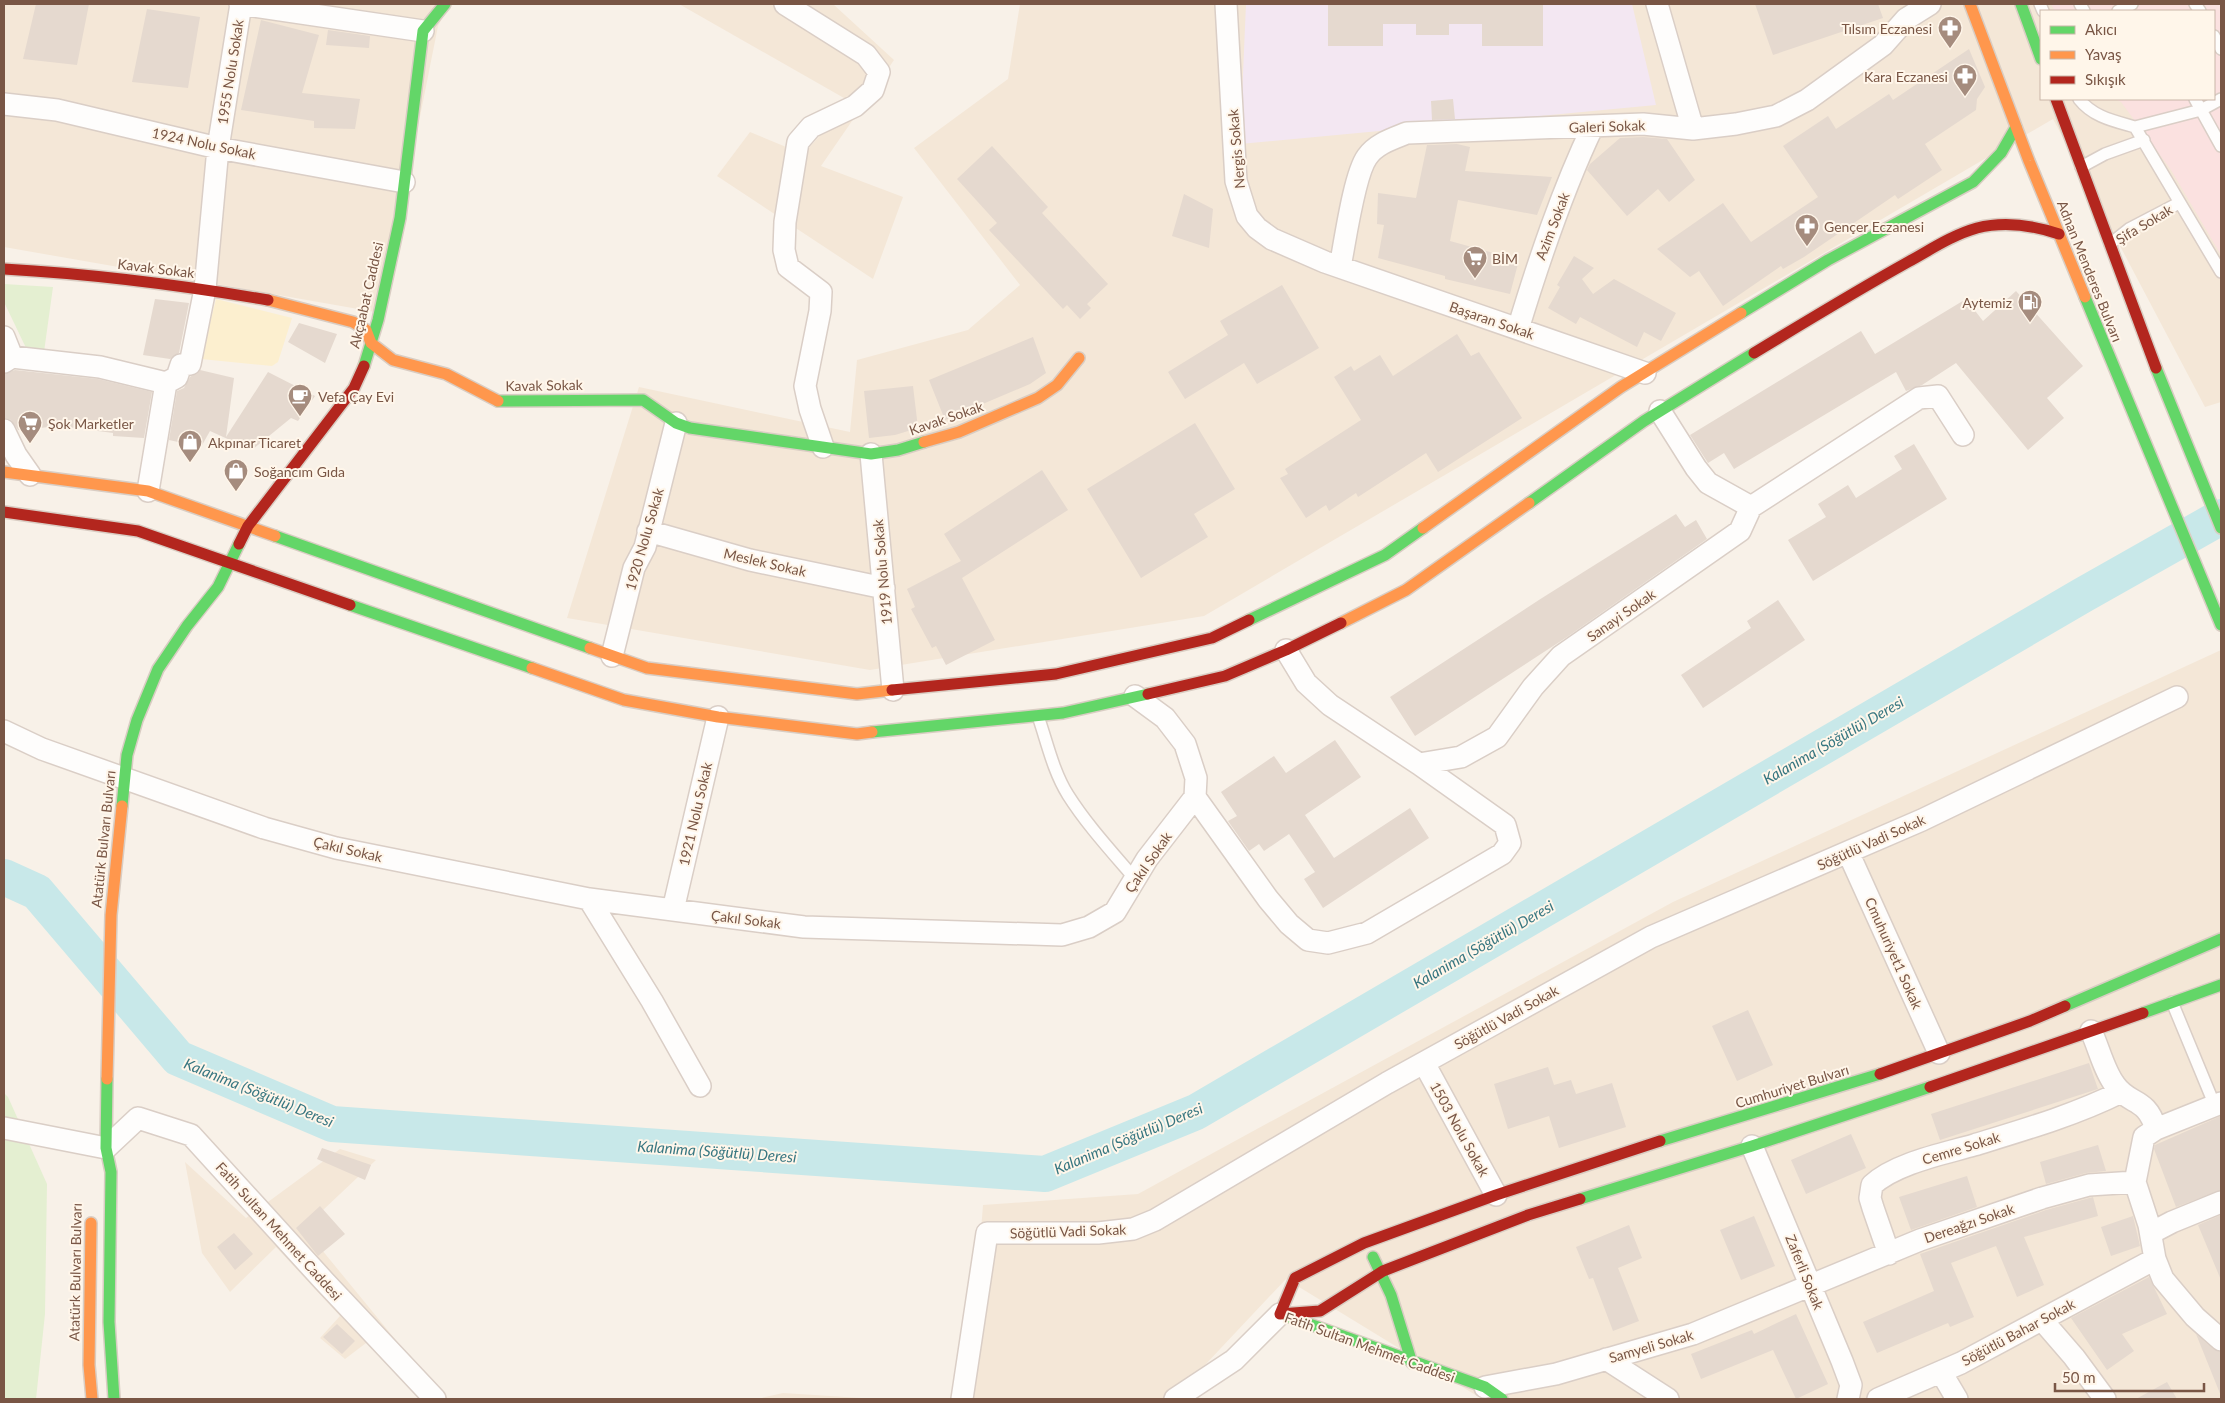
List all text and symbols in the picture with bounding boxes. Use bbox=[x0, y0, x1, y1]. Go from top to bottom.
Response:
legend bbox=[2040, 10, 2215, 100]
pharmacy icon: Tılsım Eczanesi bbox=[1937, 15, 1963, 49]
street label: 1955 Nolu Sokak bbox=[213, 18, 247, 126]
place label: Tılsım Eczanesi bbox=[1842, 20, 1932, 37]
text: Akıcı bbox=[2085, 20, 2117, 38]
text: Yavaş bbox=[2085, 45, 2122, 63]
pharmacy icon: Kara Eczanesi bbox=[1952, 63, 1978, 97]
place label: Kara Eczanesi bbox=[1864, 68, 1948, 85]
text: Sıkışık bbox=[2085, 70, 2126, 88]
street label: Nergis Sokak bbox=[1224, 108, 1248, 189]
street label: Galeri Sokak bbox=[1568, 116, 1646, 136]
street label: 1924 Nolu Sokak bbox=[150, 124, 258, 163]
street label: Azim Sokak bbox=[1531, 189, 1573, 262]
street label: Adnan Menderes Bulvarı bbox=[2054, 198, 2126, 344]
street label: Şifa Sokak bbox=[2113, 200, 2176, 248]
pharmacy icon: Gençer Eczanesi bbox=[1794, 213, 1820, 247]
place label: Gençer Eczanesi bbox=[1824, 218, 1924, 235]
street label: Akçaabat Caddesi bbox=[345, 240, 387, 350]
supermarket icon: BİM bbox=[1462, 245, 1488, 279]
place label: BİM bbox=[1492, 250, 1518, 267]
street label: Kavak Sokak bbox=[117, 255, 196, 281]
fuel station icon: Aytemiz bbox=[2017, 289, 2043, 323]
place label: Aytemiz bbox=[1962, 294, 2012, 311]
street label: Başaran Sokak bbox=[1447, 297, 1538, 343]
street label: Kavak Sokak bbox=[505, 376, 584, 394]
cafe icon: Vefa Çay Evi bbox=[287, 383, 313, 417]
place label: Vefa Çay Evi bbox=[318, 388, 394, 405]
street label: Kavak Sokak bbox=[907, 397, 986, 439]
supermarket icon: Şok Marketler bbox=[17, 410, 43, 444]
place label: Şok Marketler bbox=[48, 415, 134, 432]
shop icon: Akpınar Ticaret bbox=[177, 429, 203, 463]
place label: Akpınar Ticaret bbox=[208, 434, 301, 451]
shop icon: Soğancım Gıda bbox=[223, 458, 249, 492]
place label: Soğancım Gıda bbox=[254, 463, 345, 480]
street label: 1920 Nolu Sokak bbox=[621, 485, 667, 592]
street label: 1919 Nolu Sokak bbox=[869, 518, 895, 625]
street label: Meslek Sokak bbox=[722, 544, 809, 580]
street label: Sanayi Sokak bbox=[1583, 585, 1659, 645]
water label: Kalanima (Söğütlü) Deresi bbox=[1759, 692, 1907, 788]
street label: 1921 Nolu Sokak bbox=[675, 760, 715, 867]
street label: Atatürk Bulvarı Bulvarı bbox=[87, 769, 119, 909]
street label: Söğütlü Vadi Sokak bbox=[1814, 810, 1929, 873]
street label: Çakıl Sokak bbox=[1121, 828, 1176, 896]
street label: Çakıl Sokak bbox=[312, 833, 385, 865]
street label: Cmuhuriyet1 Sokak bbox=[1862, 895, 1927, 1012]
water label: Kalanima (Söğütlü) Deresi bbox=[1409, 896, 1557, 992]
street label: Çakıl Sokak bbox=[710, 906, 783, 932]
street label: Söğütlü Vadi Sokak bbox=[1451, 981, 1562, 1053]
water label: Kalanima (Söğütlü) Deresi bbox=[182, 1054, 337, 1130]
street label: Cumhuriyet Bulvarı bbox=[1733, 1061, 1851, 1111]
street label: 1503 Nolu Sokak bbox=[1427, 1079, 1494, 1180]
water label: Kalanima (Söğütlü) Deresi bbox=[1051, 1098, 1205, 1177]
street label: Cemre Sokak bbox=[1920, 1128, 2003, 1168]
water label: Kalanima (Söğütlü) Deresi bbox=[637, 1136, 798, 1166]
street label: Fatih Sultan Mehmet Caddesi bbox=[212, 1158, 346, 1304]
street label: Dereağzı Sokak bbox=[1922, 1199, 2017, 1246]
street label: Atatürk Bulvarı Bulvarı bbox=[65, 1203, 85, 1341]
street label: Söğütlü Vadi Sokak bbox=[1009, 1220, 1127, 1242]
street label: Zaferli Sokak bbox=[1782, 1232, 1828, 1313]
street label: Söğütlü Bahar Sokak bbox=[1958, 1295, 2078, 1369]
street label: Fatih Sultan Mehmet Caddesi bbox=[1283, 1308, 1457, 1386]
street label: Samyeli Sokak bbox=[1607, 1326, 1696, 1366]
scale bar bbox=[2055, 1360, 2204, 1392]
text: 50 m bbox=[2062, 1368, 2096, 1386]

